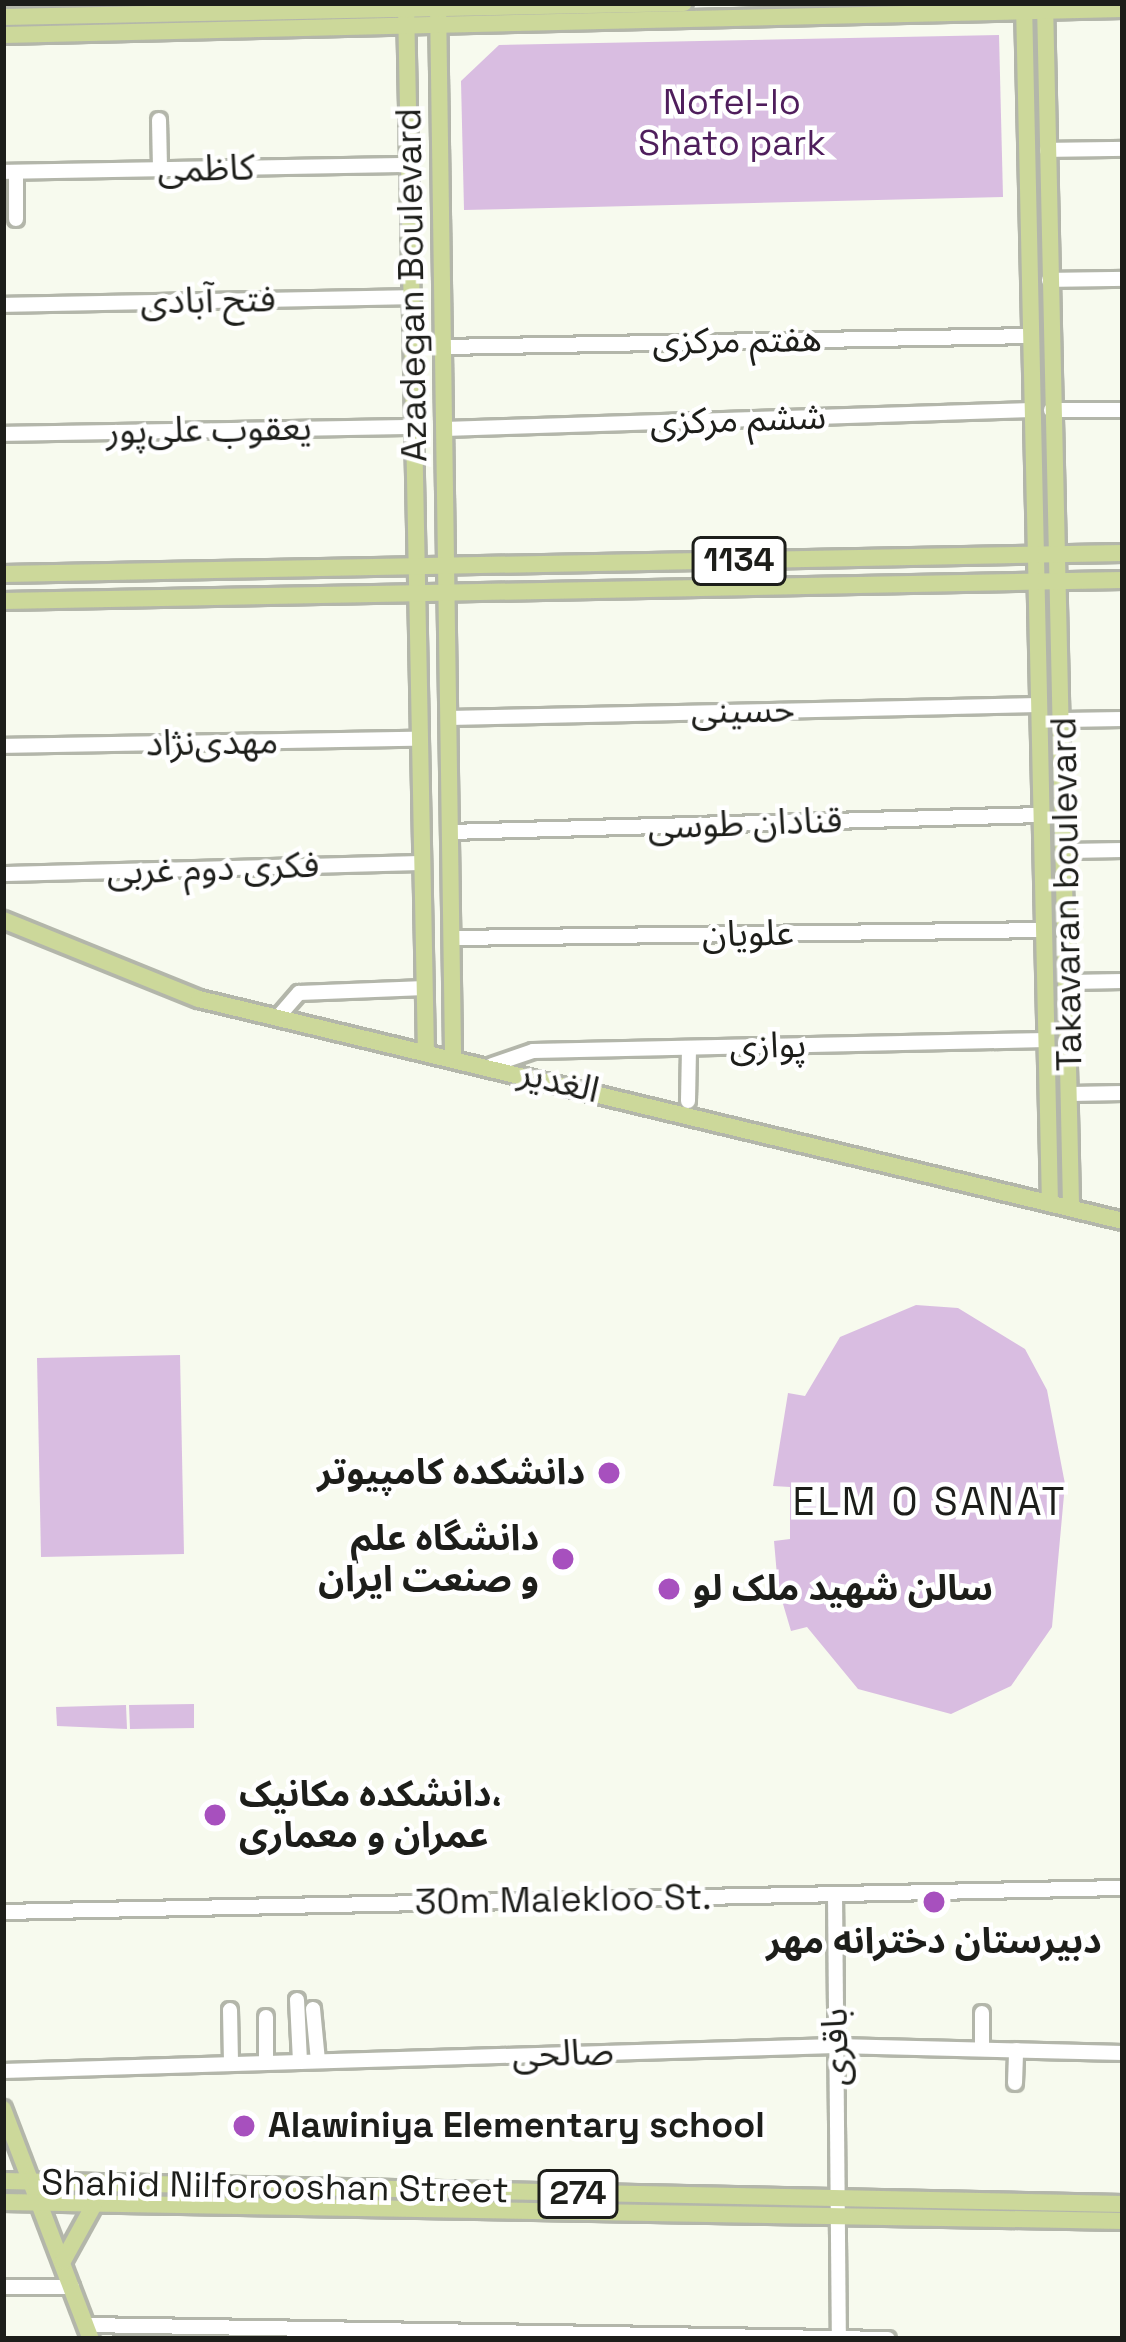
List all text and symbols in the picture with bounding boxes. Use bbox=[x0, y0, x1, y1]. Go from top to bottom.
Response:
park label: Nofel-lo Shato park bbox=[638, 80, 826, 165]
street label: Azadegan Boulevard bbox=[387, 108, 437, 462]
street label: کاظمی bbox=[157, 147, 255, 191]
street label: فتح آبادی bbox=[140, 278, 276, 324]
street label: هفتم مرکزی bbox=[652, 318, 822, 364]
street label: ششم مرکزی bbox=[649, 395, 827, 445]
street label: یعقوب علی‌پور bbox=[106, 407, 312, 453]
road number: 1134 bbox=[691, 534, 787, 588]
street label: حسینی bbox=[691, 688, 795, 734]
street label: Takavaran boulevard bbox=[1042, 716, 1092, 1072]
street label: مهدی‌نژاد bbox=[145, 720, 279, 766]
street label: قنادان طوسی bbox=[647, 799, 843, 849]
street label: فکری دوم غربی bbox=[106, 844, 320, 894]
street label: علویان bbox=[702, 912, 794, 956]
street label: پوازی bbox=[729, 1024, 807, 1068]
street label: الغدیر bbox=[515, 1051, 603, 1113]
place label: دانشکده کامپیوتر bbox=[317, 1451, 585, 1495]
marker: دانشکده کامپیوتر bbox=[596, 1460, 622, 1486]
district label: ELM O SANAT bbox=[793, 1479, 1067, 1525]
place label: دانشگاه علم و صنعت ایران bbox=[318, 1516, 539, 1601]
marker: دانشگاه علم و صنعت ایران bbox=[550, 1546, 576, 1572]
place label: سالن شهید ملک لو bbox=[693, 1567, 993, 1611]
marker: سالن شهید ملک لو bbox=[656, 1576, 682, 1602]
place label: دانشکده مکانیک، عمران و معماری bbox=[239, 1772, 503, 1857]
marker: دانشکده مکانیک، عمران و معماری bbox=[202, 1802, 228, 1828]
street label: 30m Malekloo St. bbox=[414, 1876, 712, 1924]
marker: دبیرستان دخترانه مهر bbox=[921, 1889, 947, 1915]
place label: دبیرستان دخترانه مهر bbox=[766, 1920, 1102, 1964]
street label: باقری bbox=[814, 2008, 858, 2086]
street label: صالحی bbox=[511, 2031, 615, 2077]
place label: Alawiniya Elementary school bbox=[268, 2104, 765, 2148]
marker: Alawiniya Elementary school bbox=[231, 2113, 257, 2139]
street label: Shahid Nilforooshan Street bbox=[41, 2161, 509, 2213]
road number: 274 bbox=[536, 2167, 620, 2221]

